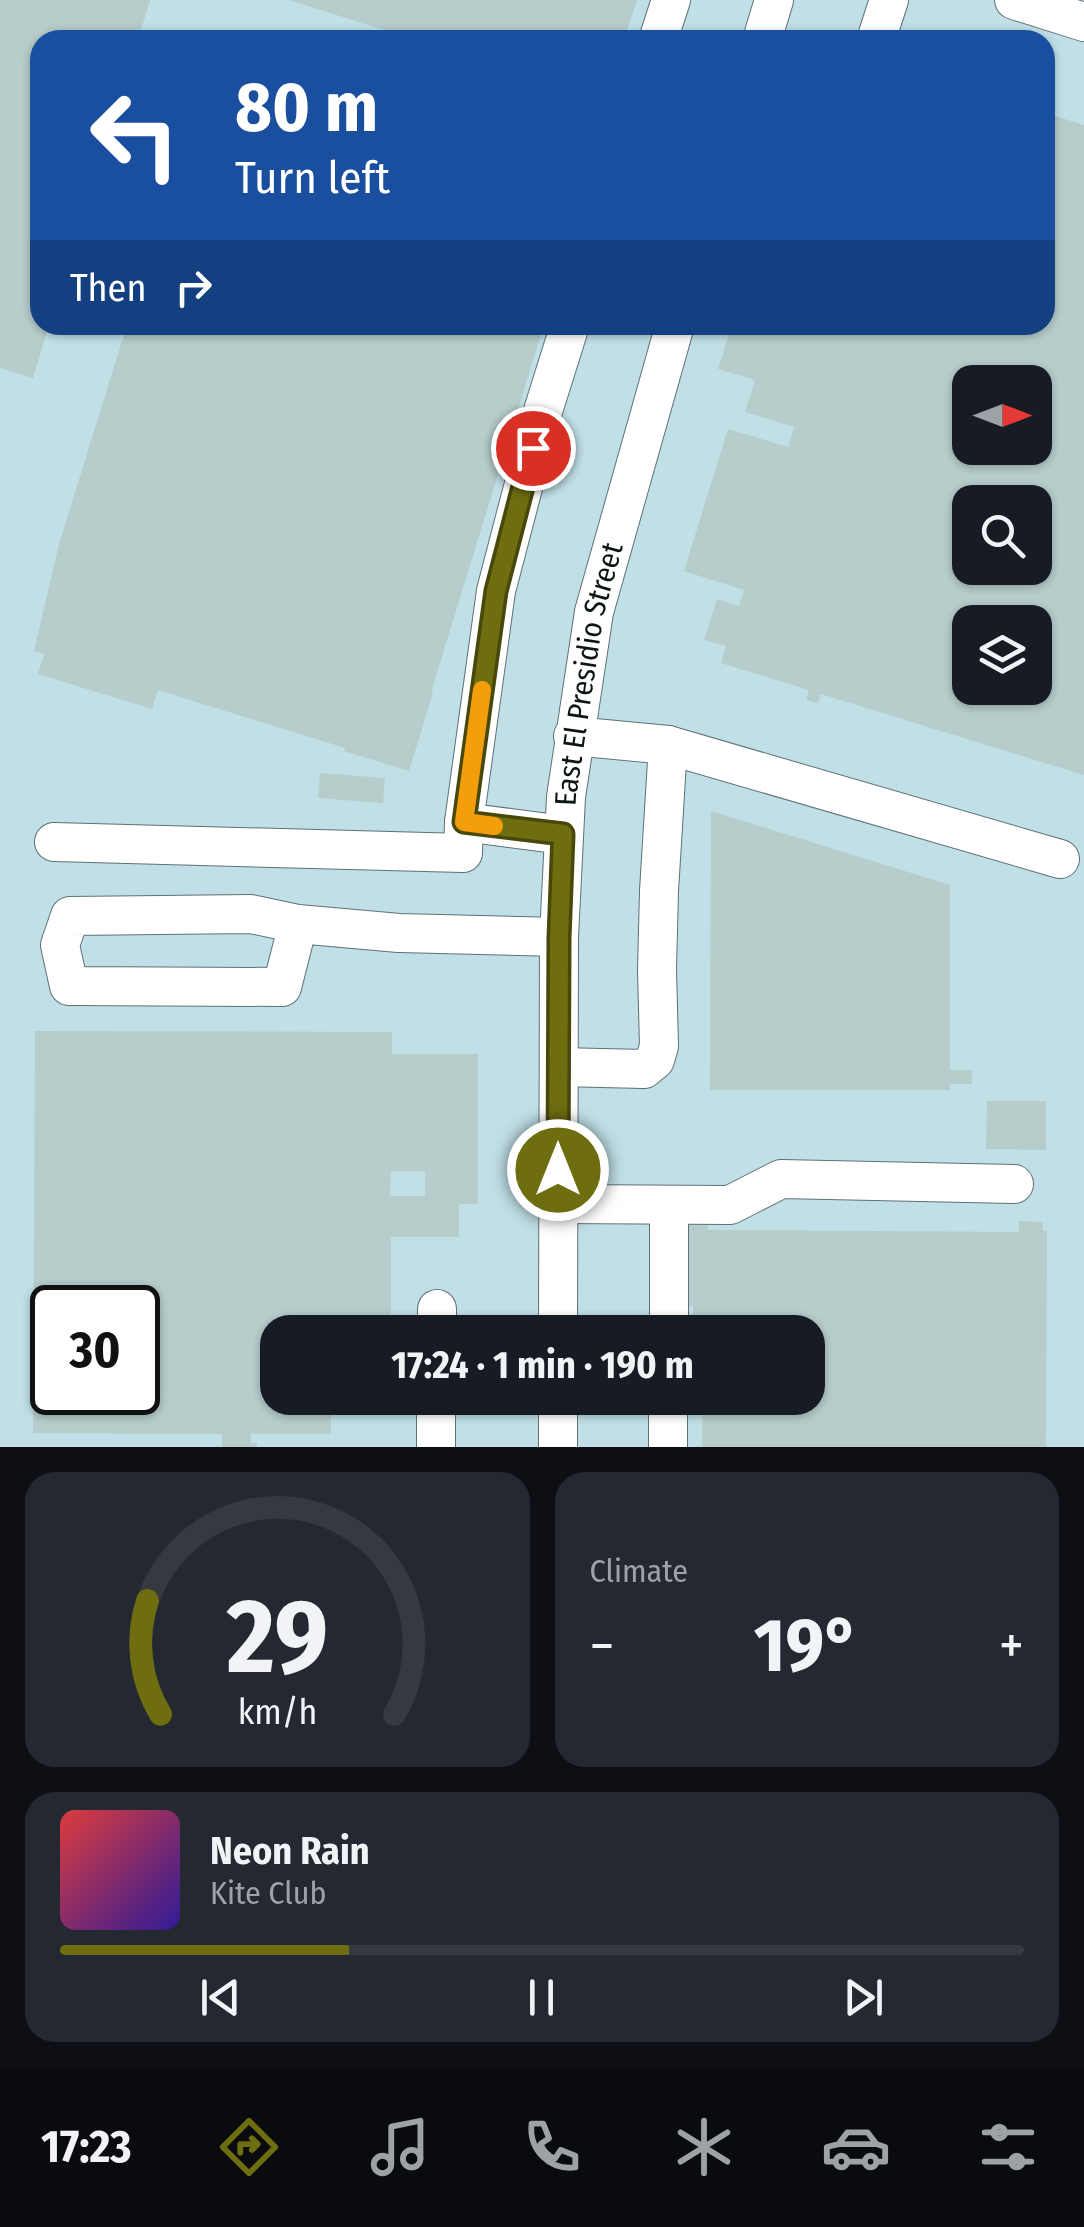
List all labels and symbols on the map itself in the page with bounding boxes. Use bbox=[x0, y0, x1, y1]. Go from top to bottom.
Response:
north arrow bbox=[952, 365, 1052, 465]
pin bbox=[491, 406, 576, 491]
street label: East El Presidio Street bbox=[548, 538, 631, 807]
position arrow bbox=[506, 1118, 610, 1222]
speed limit sign: 30 bbox=[30, 1285, 160, 1415]

